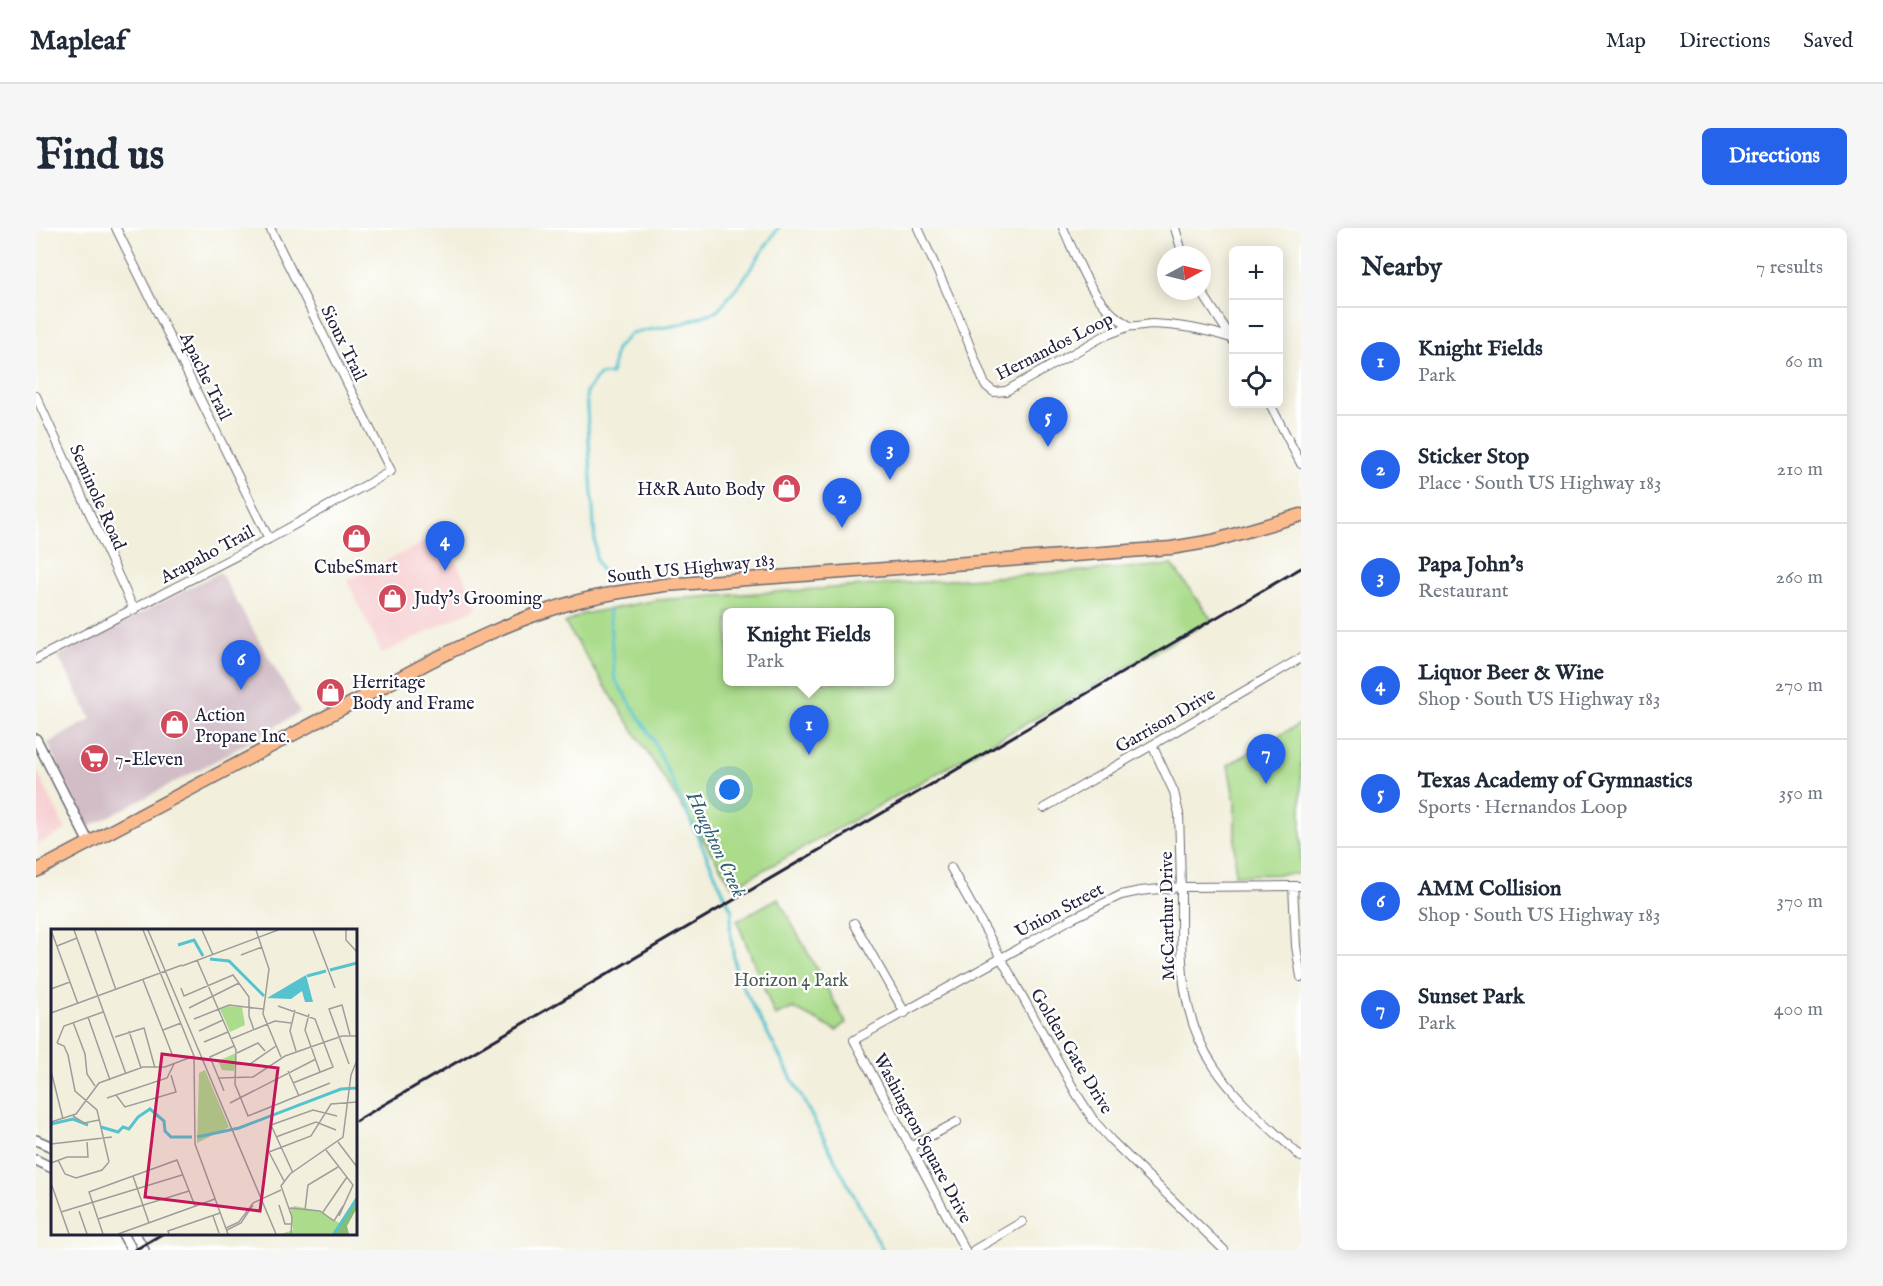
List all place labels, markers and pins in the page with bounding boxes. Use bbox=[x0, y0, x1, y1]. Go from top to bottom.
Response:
pin: 5 bbox=[1028, 398, 1068, 447]
pin: 3 bbox=[870, 430, 910, 480]
shop icon: H&R Auto Body bbox=[770, 473, 802, 505]
pin: 2 bbox=[822, 478, 862, 528]
place label: H&R Auto Body bbox=[637, 479, 765, 502]
shop icon: CubeSmart bbox=[340, 522, 372, 554]
pin: 4 bbox=[426, 522, 464, 571]
place label: CubeSmart bbox=[314, 557, 398, 580]
shop icon: Judy's Grooming bbox=[377, 582, 409, 614]
place label: Judy's Grooming bbox=[412, 588, 542, 611]
pin: 6 bbox=[222, 640, 260, 690]
place label: Herritage Body and Frame bbox=[352, 672, 475, 716]
shop icon: Herritage Body and Frame bbox=[315, 676, 347, 708]
place label: Action Propane Inc. bbox=[194, 705, 290, 749]
pin: 1 bbox=[790, 706, 828, 755]
shop icon: Action Propane Inc. bbox=[158, 709, 190, 741]
pin: 7 bbox=[1246, 734, 1286, 784]
supermarket icon: 7-Eleven bbox=[78, 743, 110, 775]
place label: 7-Eleven bbox=[115, 749, 184, 772]

